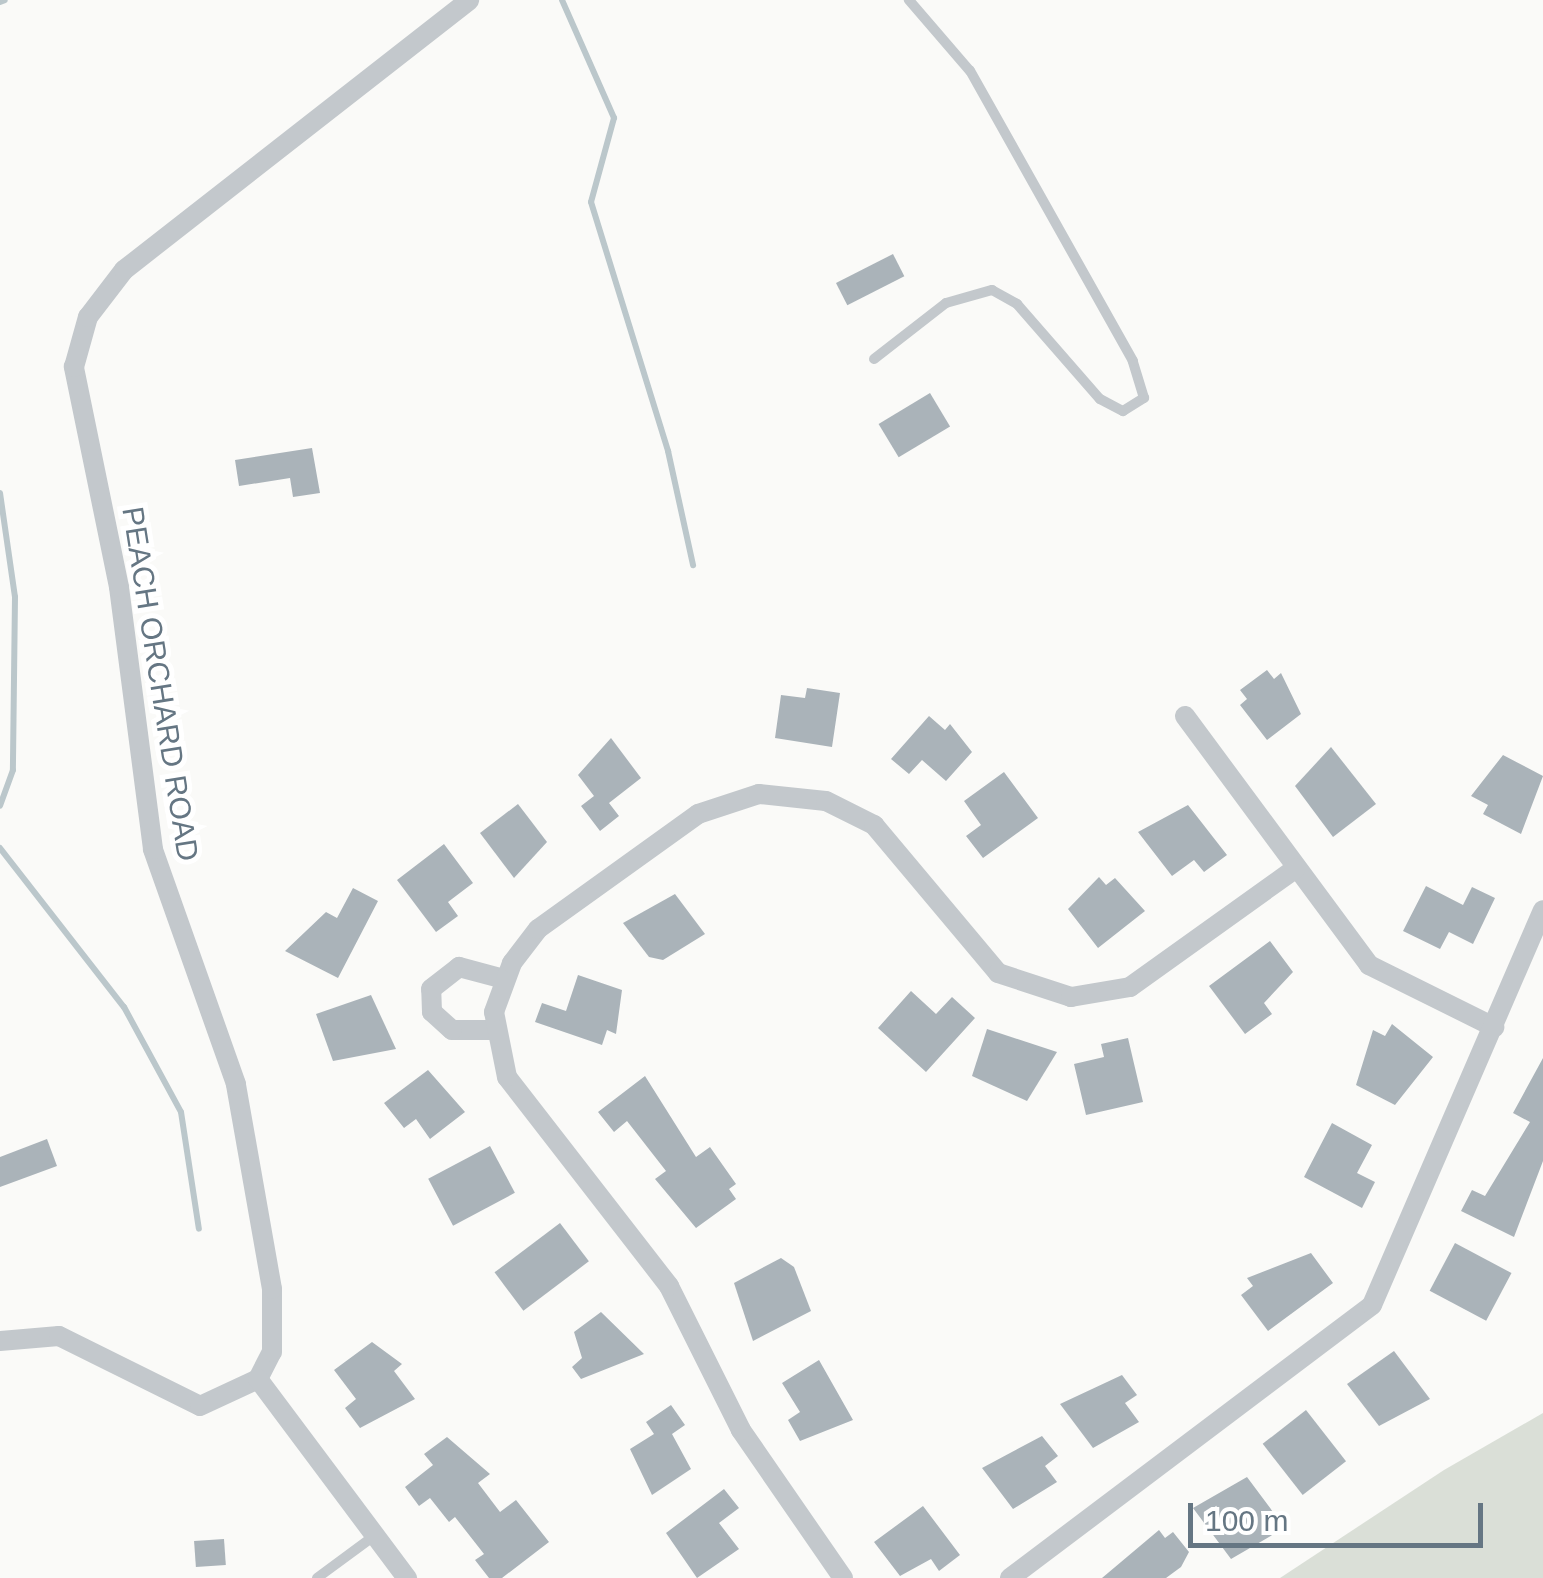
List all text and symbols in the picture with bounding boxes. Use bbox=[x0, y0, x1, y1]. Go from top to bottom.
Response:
street label: PEACH ORCHARD ROAD bbox=[114, 504, 206, 864]
scale bar bbox=[1193, 1483, 1488, 1545]
text: 100 m bbox=[1205, 1504, 1288, 1537]

